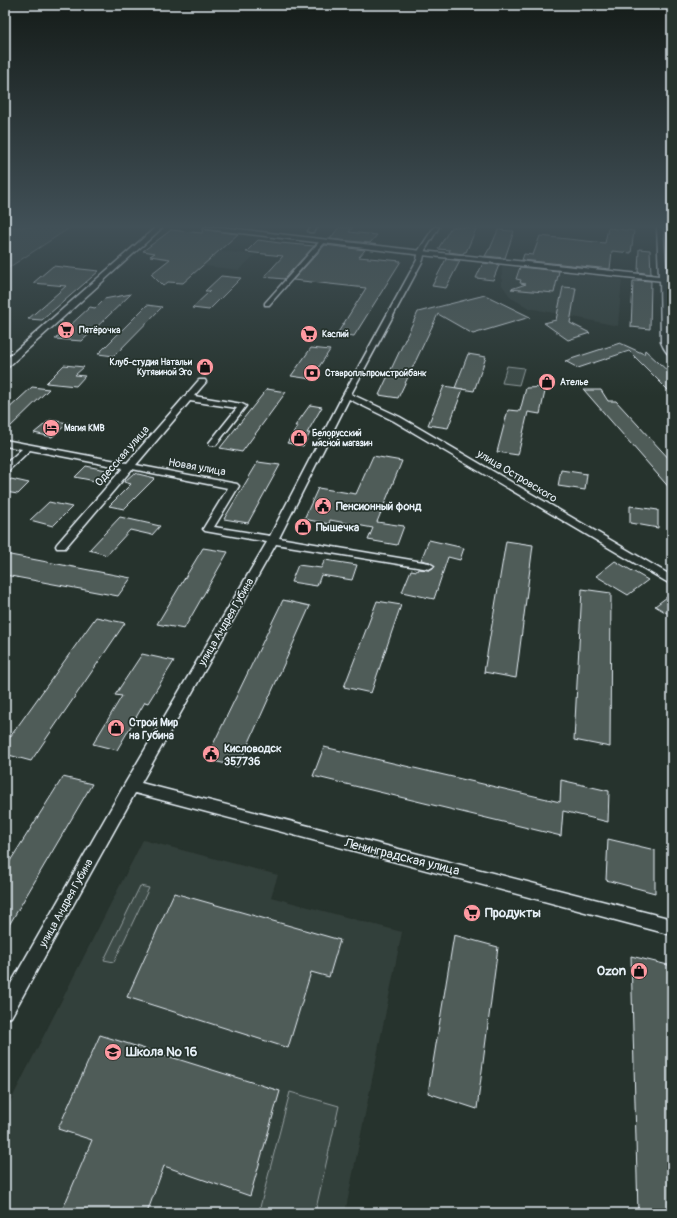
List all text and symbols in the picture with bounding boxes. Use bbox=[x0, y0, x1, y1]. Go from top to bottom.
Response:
supermarket icon: Пятёрочка bbox=[56, 320, 76, 340]
supermarket icon: Каспий bbox=[299, 324, 319, 344]
place label: Пятёрочка bbox=[79, 325, 121, 336]
place label: Каспий bbox=[322, 329, 350, 340]
place label: Клуб-студия Натальи Кутявиной Эго bbox=[109, 357, 193, 378]
shop icon: Клуб-студия Натальи Кутявиной Эго bbox=[195, 357, 215, 377]
bank icon: Ставропльпромстройбанк bbox=[302, 363, 322, 383]
place label: Ставропльпромстройбанк bbox=[325, 368, 427, 379]
shop icon: Ателье bbox=[537, 372, 557, 392]
place label: Ателье bbox=[560, 377, 589, 388]
hotel icon: Магия КМВ bbox=[41, 418, 61, 438]
place label: Магия КМВ bbox=[64, 423, 105, 434]
street label: Одесская улица bbox=[92, 423, 152, 489]
shop icon: Белорусский мясной магазин bbox=[289, 428, 309, 448]
place label: Белорусский мясной магазин bbox=[312, 428, 373, 449]
street label: улица Островского bbox=[474, 446, 559, 505]
street label: Новая улица bbox=[167, 456, 227, 478]
public building icon: Пенсионный фонд bbox=[313, 496, 333, 516]
place label: Пенсионный фонд bbox=[336, 500, 422, 513]
shop icon: Пышечка bbox=[293, 517, 313, 537]
place label: Пышечка bbox=[316, 521, 359, 534]
street label: улица Андрея Губина bbox=[195, 576, 256, 669]
place label: Строй Мир на Губина bbox=[129, 716, 178, 742]
shop icon: Строй Мир на Губина bbox=[106, 718, 126, 738]
place label: Кисловодск 357736 bbox=[224, 742, 282, 768]
public building icon: Кисловодск 357736 bbox=[201, 744, 221, 764]
street label: Ленинградская улица bbox=[342, 835, 461, 879]
street label: улица Андрея Губина bbox=[36, 857, 96, 950]
supermarket icon: Продукты bbox=[462, 903, 482, 923]
place label: Продукты bbox=[485, 905, 541, 921]
shop icon: Ozon bbox=[629, 961, 649, 981]
place label: Ozon bbox=[597, 963, 627, 979]
school or university icon: Школа № 16 bbox=[103, 1042, 123, 1062]
place label: Школа № 16 bbox=[125, 1044, 198, 1060]

